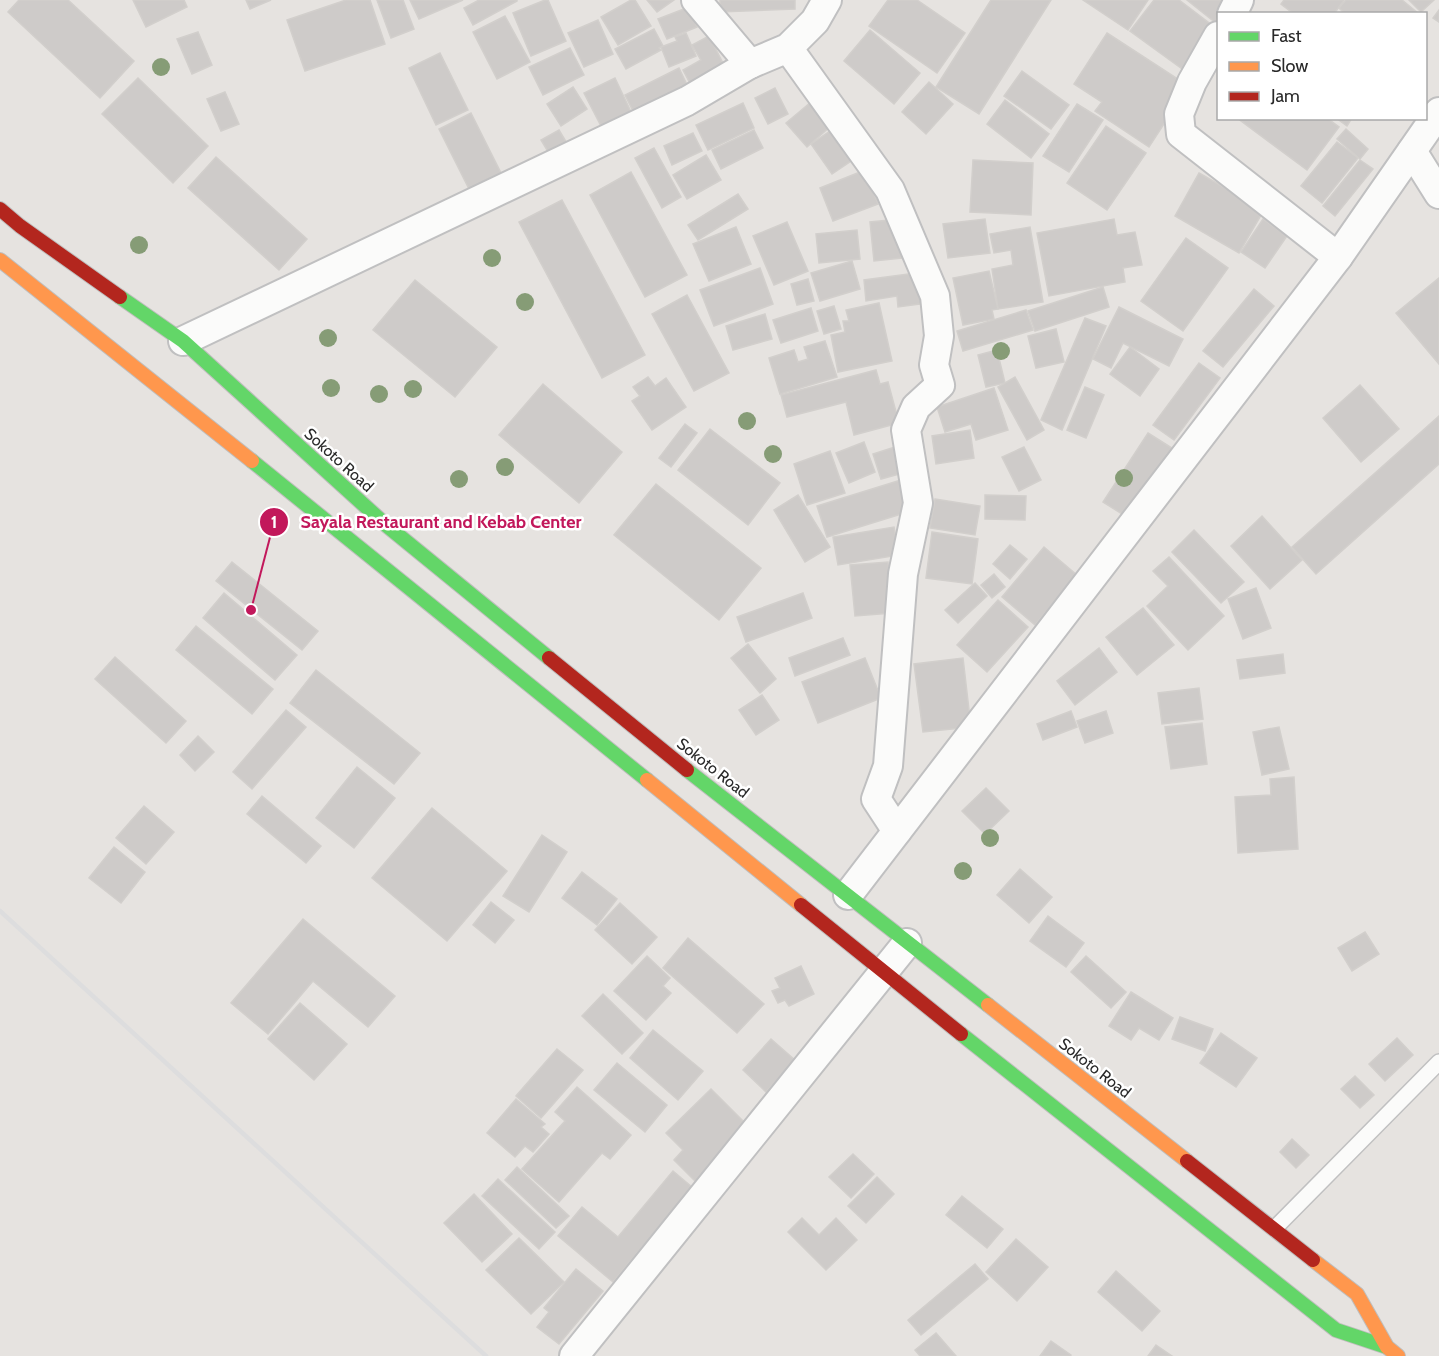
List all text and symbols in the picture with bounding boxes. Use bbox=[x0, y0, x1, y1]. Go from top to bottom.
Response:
legend bbox=[1217, 12, 1427, 120]
text: Fast bbox=[1271, 25, 1302, 47]
text: Slow bbox=[1271, 55, 1308, 77]
text: Jam bbox=[1270, 85, 1300, 107]
street label: Sokoto Road bbox=[301, 424, 377, 496]
callout: Sayala Restaurant and Kebab Center bbox=[259, 504, 594, 540]
text: 1 bbox=[271, 511, 277, 533]
text: Sayala Restaurant and Kebab Center bbox=[300, 511, 582, 533]
street label: Sokoto Road bbox=[673, 734, 753, 802]
street label: Sokoto Road bbox=[1055, 1034, 1135, 1102]

